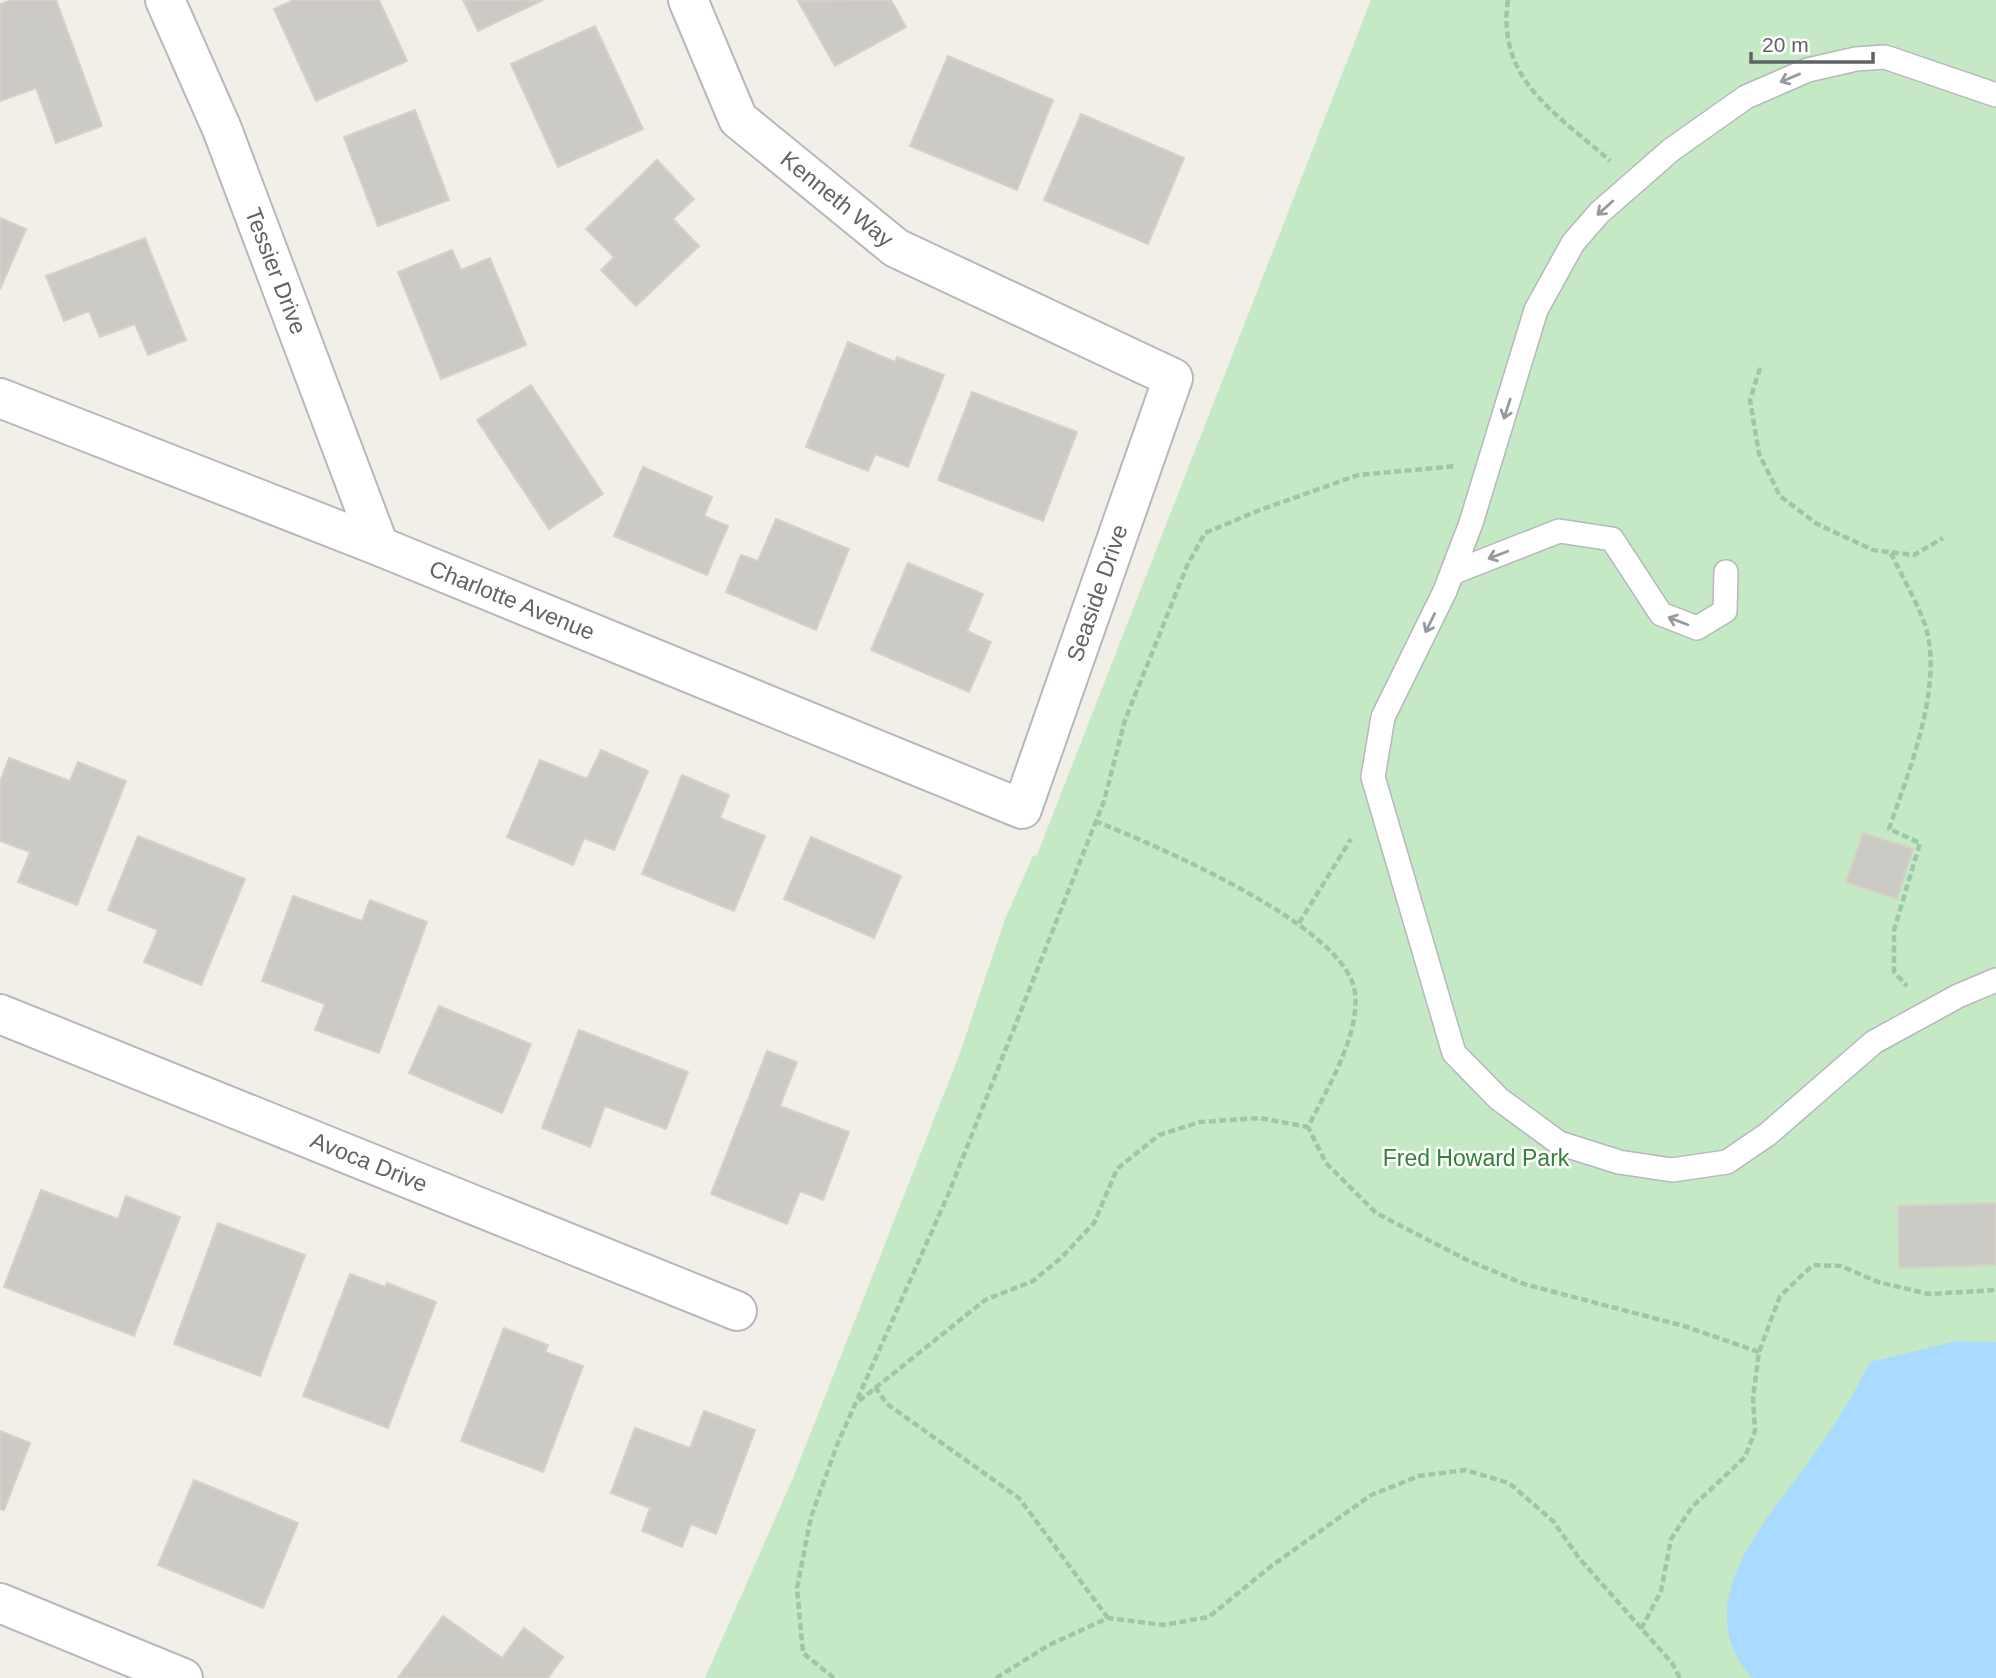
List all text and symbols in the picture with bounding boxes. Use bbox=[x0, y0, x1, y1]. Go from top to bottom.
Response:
scale bar bbox=[1751, 21, 1874, 65]
text: 20 m bbox=[1762, 33, 1809, 56]
one-way arrow bbox=[1780, 72, 1801, 85]
street label: Kenneth Way bbox=[775, 146, 899, 253]
one-way arrow bbox=[1596, 200, 1614, 216]
street label: Tessier Drive bbox=[240, 204, 312, 338]
one-way arrow bbox=[1499, 398, 1512, 420]
street label: Seaside Drive bbox=[1061, 521, 1133, 665]
one-way arrow bbox=[1487, 550, 1509, 563]
street label: Charlotte Avenue bbox=[426, 555, 598, 645]
one-way arrow bbox=[1422, 612, 1436, 633]
one-way arrow bbox=[1668, 614, 1690, 626]
street label: Avoca Drive bbox=[307, 1127, 431, 1197]
park label: Fred Howard Park bbox=[1383, 1145, 1570, 1171]

